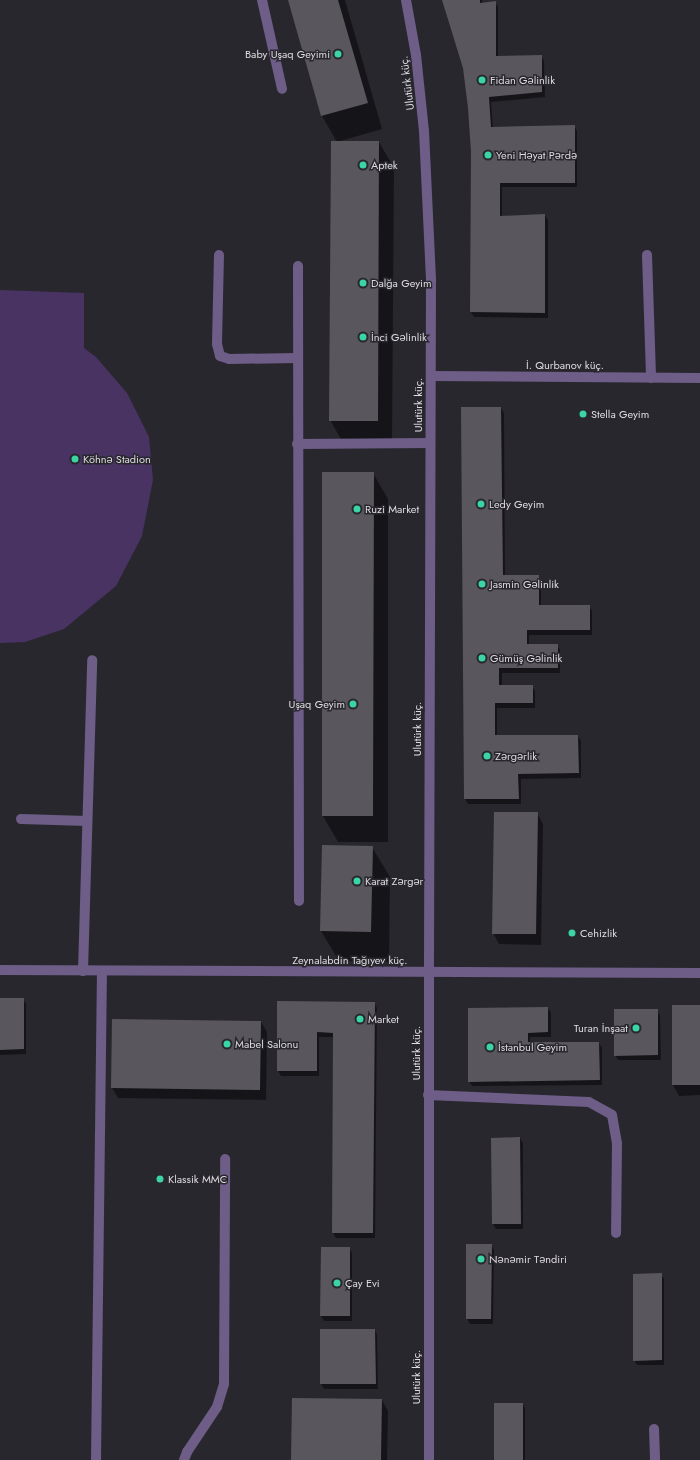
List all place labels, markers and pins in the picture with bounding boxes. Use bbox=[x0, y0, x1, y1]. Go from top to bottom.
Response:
place label: Baby Uşaq Geyimi bbox=[245, 47, 330, 61]
marker: Baby Uşaq Geyimi bbox=[333, 49, 343, 59]
place label: Fidan Gəlinlik bbox=[490, 73, 555, 87]
marker: Fidan Gəlinlik bbox=[477, 75, 487, 85]
place label: Yeni Həyat Pərdə bbox=[496, 148, 577, 162]
marker: Yeni Həyat Pərdə bbox=[483, 150, 493, 160]
place label: Aptek bbox=[371, 158, 398, 172]
marker: Aptek bbox=[358, 160, 368, 170]
place label: Dalğa Geyim bbox=[371, 276, 431, 290]
marker: Dalğa Geyim bbox=[358, 278, 368, 288]
place label: İnci Gəlinlik bbox=[371, 330, 427, 344]
marker: İnci Gəlinlik bbox=[358, 332, 368, 342]
place label: Stella Geyim bbox=[591, 407, 649, 421]
marker: Stella Geyim bbox=[578, 409, 588, 419]
place label: Köhnə Stadion bbox=[83, 452, 151, 466]
marker: Köhnə Stadion bbox=[70, 454, 80, 464]
place label: Ledy Geyim bbox=[489, 497, 544, 511]
marker: Ledy Geyim bbox=[476, 499, 486, 509]
place label: Ruzi Market bbox=[365, 502, 419, 516]
marker: Ruzi Market bbox=[352, 504, 362, 514]
place label: Jasmin Gəlinlik bbox=[490, 577, 559, 591]
marker: Jasmin Gəlinlik bbox=[477, 579, 487, 589]
place label: Gümüş Gəlinlik bbox=[490, 651, 562, 665]
marker: Gümüş Gəlinlik bbox=[477, 653, 487, 663]
place label: Uşaq Geyim bbox=[289, 697, 345, 711]
marker: Uşaq Geyim bbox=[348, 699, 358, 709]
place label: Zərgərlik bbox=[495, 749, 537, 763]
marker: Zərgərlik bbox=[482, 751, 492, 761]
place label: Karat Zərgər bbox=[365, 874, 423, 888]
marker: Karat Zərgər bbox=[352, 876, 362, 886]
place label: Cehizlik bbox=[580, 926, 617, 940]
marker: Cehizlik bbox=[567, 928, 577, 938]
place label: Market bbox=[368, 1012, 399, 1026]
marker: Market bbox=[355, 1014, 365, 1024]
place label: Turan İnşaat bbox=[574, 1021, 628, 1035]
marker: Turan İnşaat bbox=[631, 1023, 641, 1033]
place label: Mabel Salonu bbox=[235, 1037, 298, 1051]
marker: Mabel Salonu bbox=[222, 1039, 232, 1049]
place label: İstanbul Geyim bbox=[498, 1040, 567, 1054]
marker: İstanbul Geyim bbox=[485, 1042, 495, 1052]
place label: Klassik MMC bbox=[168, 1172, 227, 1186]
marker: Klassik MMC bbox=[155, 1174, 165, 1184]
place label: Nənəmir Təndiri bbox=[489, 1252, 567, 1266]
marker: Nənəmir Təndiri bbox=[476, 1254, 486, 1264]
place label: Çay Evi bbox=[345, 1276, 380, 1290]
marker: Çay Evi bbox=[332, 1278, 342, 1288]

